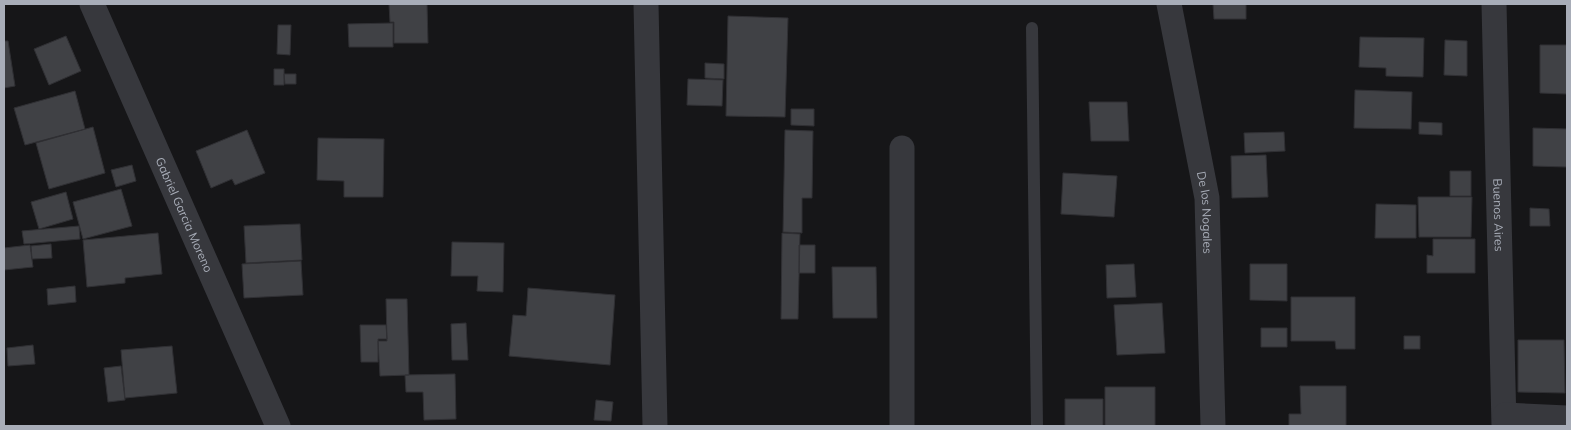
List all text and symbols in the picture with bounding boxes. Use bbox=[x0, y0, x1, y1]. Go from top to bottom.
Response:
street label: Gabriel Garcia Moreno bbox=[153, 155, 217, 274]
street label: De los Nogales bbox=[1194, 170, 1216, 254]
street label: Buenos Aires bbox=[1491, 178, 1507, 252]

